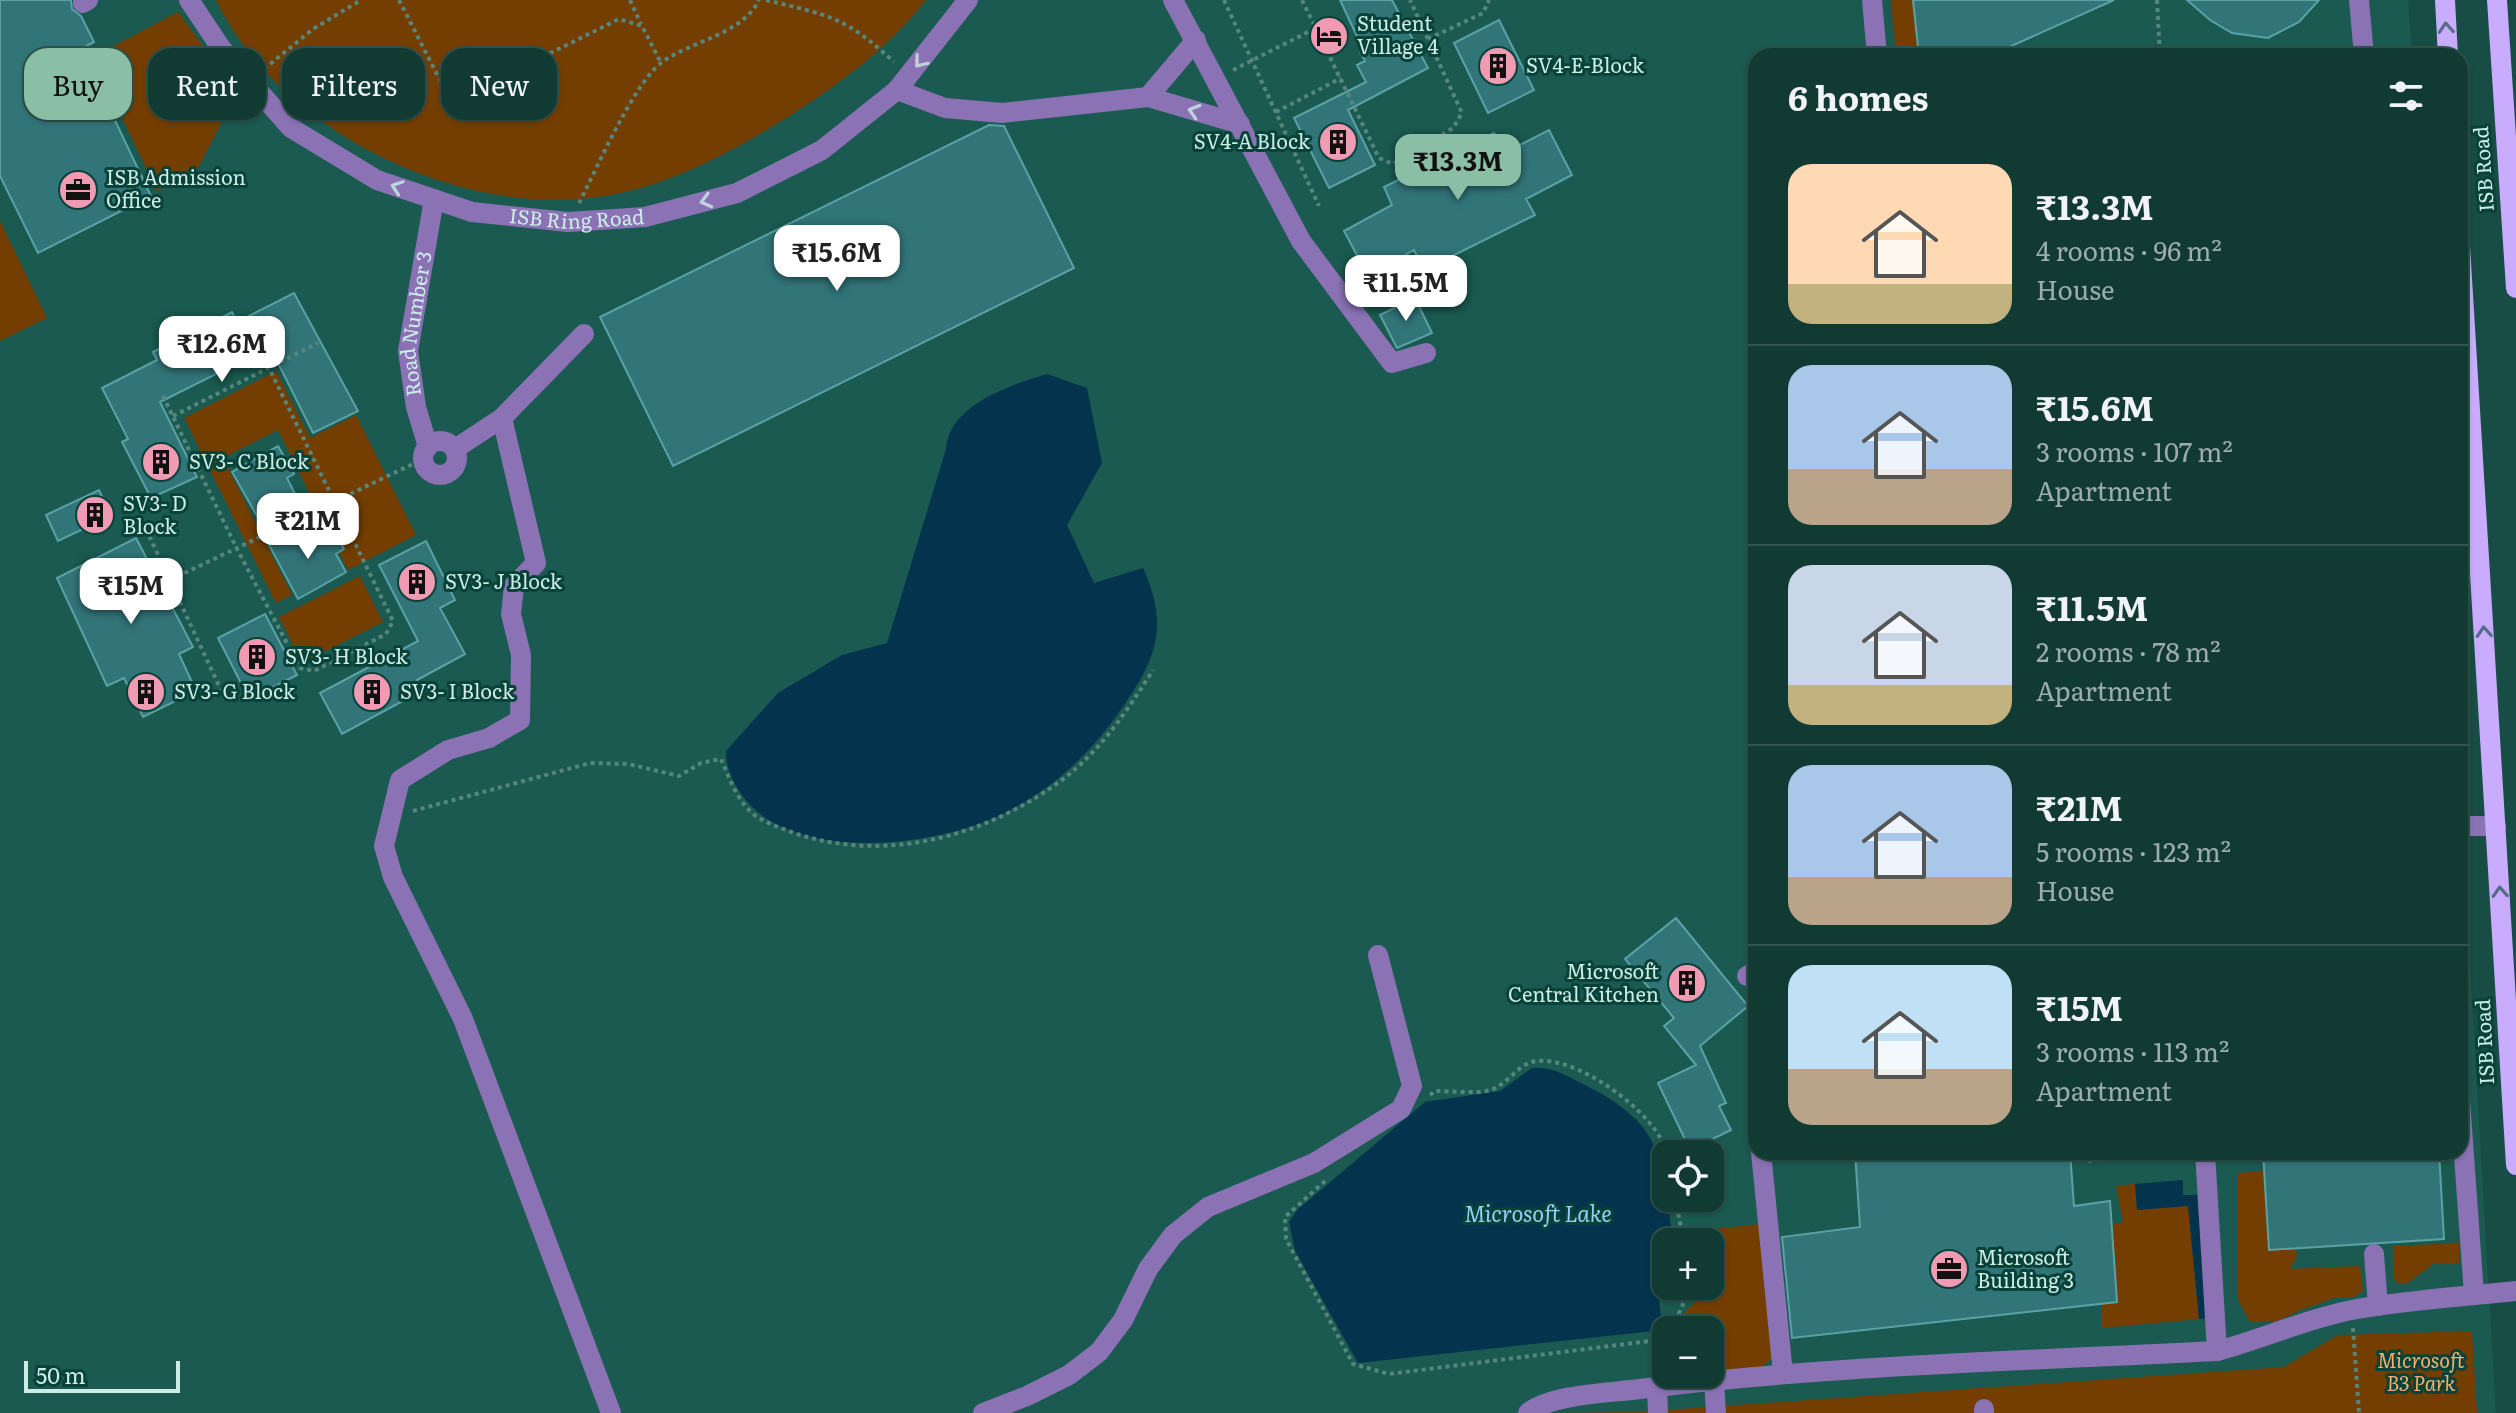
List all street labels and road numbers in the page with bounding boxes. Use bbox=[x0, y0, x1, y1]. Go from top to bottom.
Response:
street label: ISB Road bbox=[2464, 125, 2500, 213]
street label: ISB Ring Road bbox=[508, 199, 645, 235]
street label: Road Number 3 bbox=[391, 249, 438, 399]
street label: ISB Road bbox=[2466, 998, 2500, 1086]

